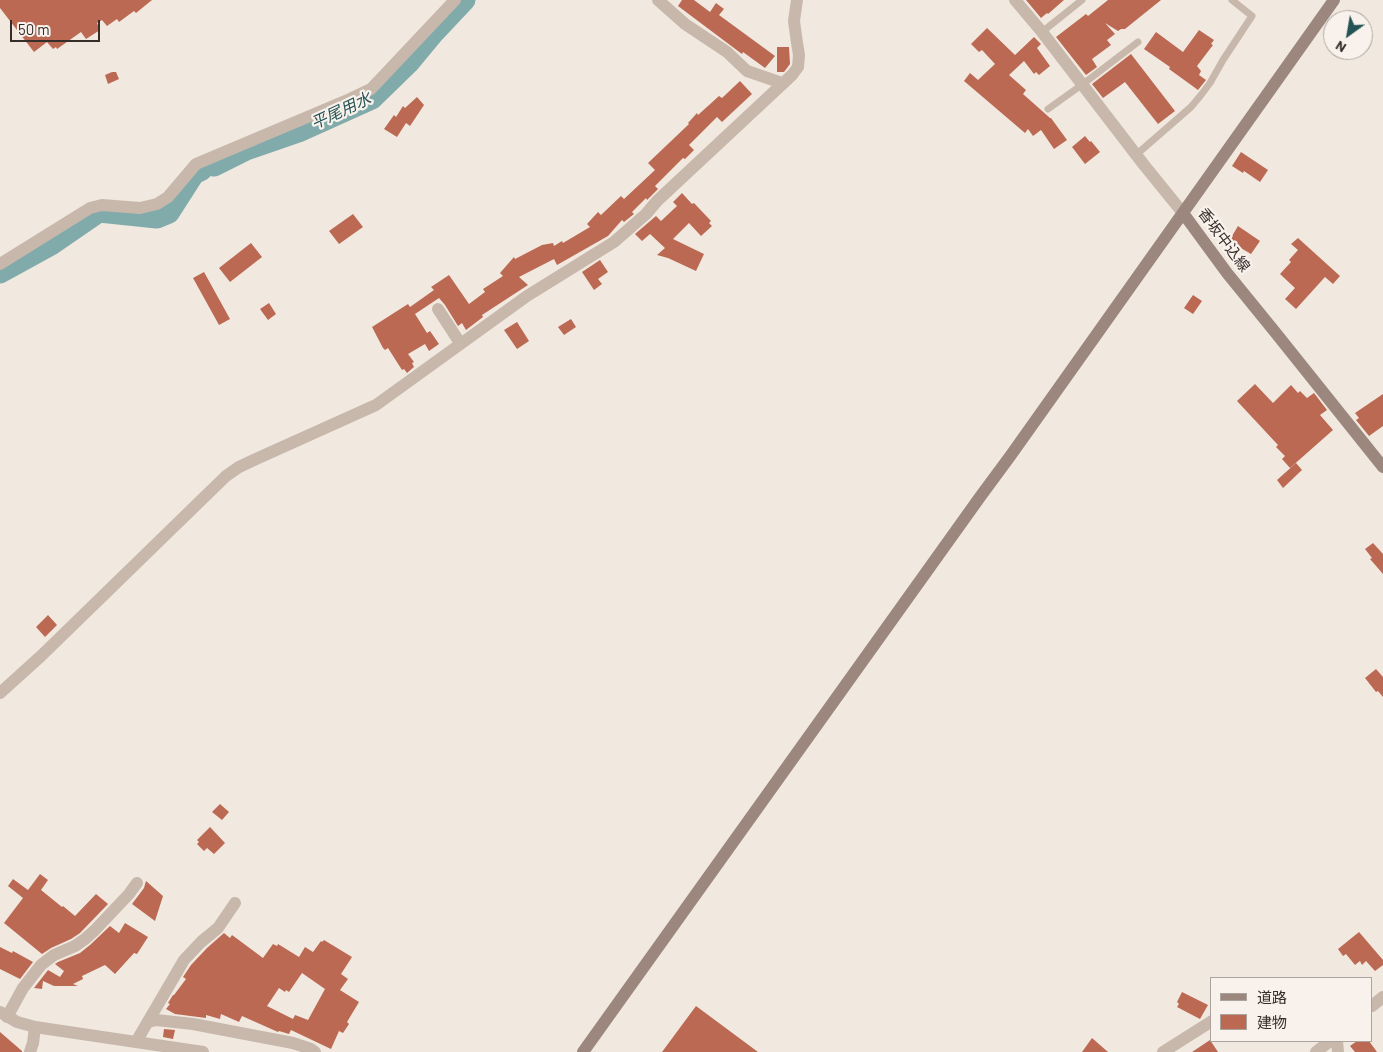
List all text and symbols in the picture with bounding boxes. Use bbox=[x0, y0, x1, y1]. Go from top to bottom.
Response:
scale bar bbox=[12, 10, 102, 42]
north arrow bbox=[1323, 10, 1373, 60]
text: 50 m bbox=[18, 20, 50, 38]
text: N bbox=[1332, 38, 1349, 57]
water label: 平尾用水 bbox=[308, 89, 374, 133]
street label: 香坂中込線 bbox=[1194, 205, 1254, 275]
legend bbox=[1210, 977, 1373, 1042]
text: 道路 bbox=[1257, 988, 1287, 1006]
text: 建物 bbox=[1257, 1013, 1287, 1031]

